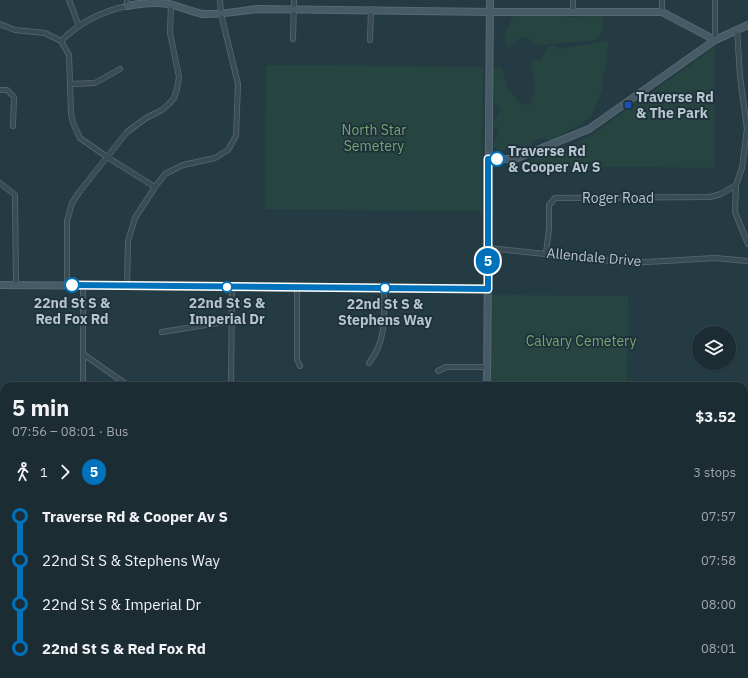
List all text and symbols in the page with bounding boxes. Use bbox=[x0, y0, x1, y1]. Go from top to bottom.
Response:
place label: Traverse Rd & The Park bbox=[636, 88, 714, 122]
marker: Traverse Rd & The Park bbox=[623, 100, 633, 110]
park label: North Star Semetery bbox=[342, 121, 406, 155]
place label: Traverse Rd & Cooper Av S bbox=[508, 142, 601, 176]
marker: Traverse Rd & Cooper Av S bbox=[489, 151, 505, 167]
street label: Roger Road bbox=[582, 189, 654, 207]
street label: Allendale Drive bbox=[546, 244, 642, 270]
line badge: 5 bbox=[475, 248, 501, 274]
text: 5 bbox=[484, 252, 492, 270]
marker: 22nd St S & Red Fox Rd bbox=[64, 277, 80, 293]
marker: 22nd St S & Imperial Dr bbox=[221, 281, 233, 293]
marker: 22nd St S & Stephens Way bbox=[379, 282, 391, 294]
place label: 22nd St S & Red Fox Rd bbox=[34, 294, 111, 328]
place label: 22nd St S & Imperial Dr bbox=[189, 294, 266, 328]
place label: 22nd St S & Stephens Way bbox=[338, 295, 432, 329]
map controls bbox=[692, 326, 736, 370]
button: layers bbox=[692, 326, 736, 370]
park label: Calvary Cemetery bbox=[526, 332, 636, 350]
text: 5 min bbox=[12, 393, 69, 422]
text: $3.52 bbox=[695, 407, 736, 426]
text: 07:56 – 08:01 · Bus bbox=[12, 423, 128, 440]
icon: walk bbox=[12, 461, 34, 483]
icon: forward bbox=[54, 461, 76, 483]
text: 5 bbox=[90, 463, 98, 481]
text: 1 bbox=[40, 464, 48, 481]
text: 3 stops bbox=[693, 464, 736, 481]
text: Traverse Rd & Cooper Av S bbox=[42, 507, 228, 526]
text: 07:57 bbox=[701, 508, 736, 525]
text: 22nd St S & Stephens Way bbox=[42, 551, 220, 570]
text: 07:58 bbox=[701, 552, 736, 569]
text: 22nd St S & Imperial Dr bbox=[42, 595, 201, 614]
text: 08:00 bbox=[701, 596, 736, 613]
text: 22nd St S & Red Fox Rd bbox=[42, 639, 206, 658]
text: 08:01 bbox=[701, 640, 736, 657]

